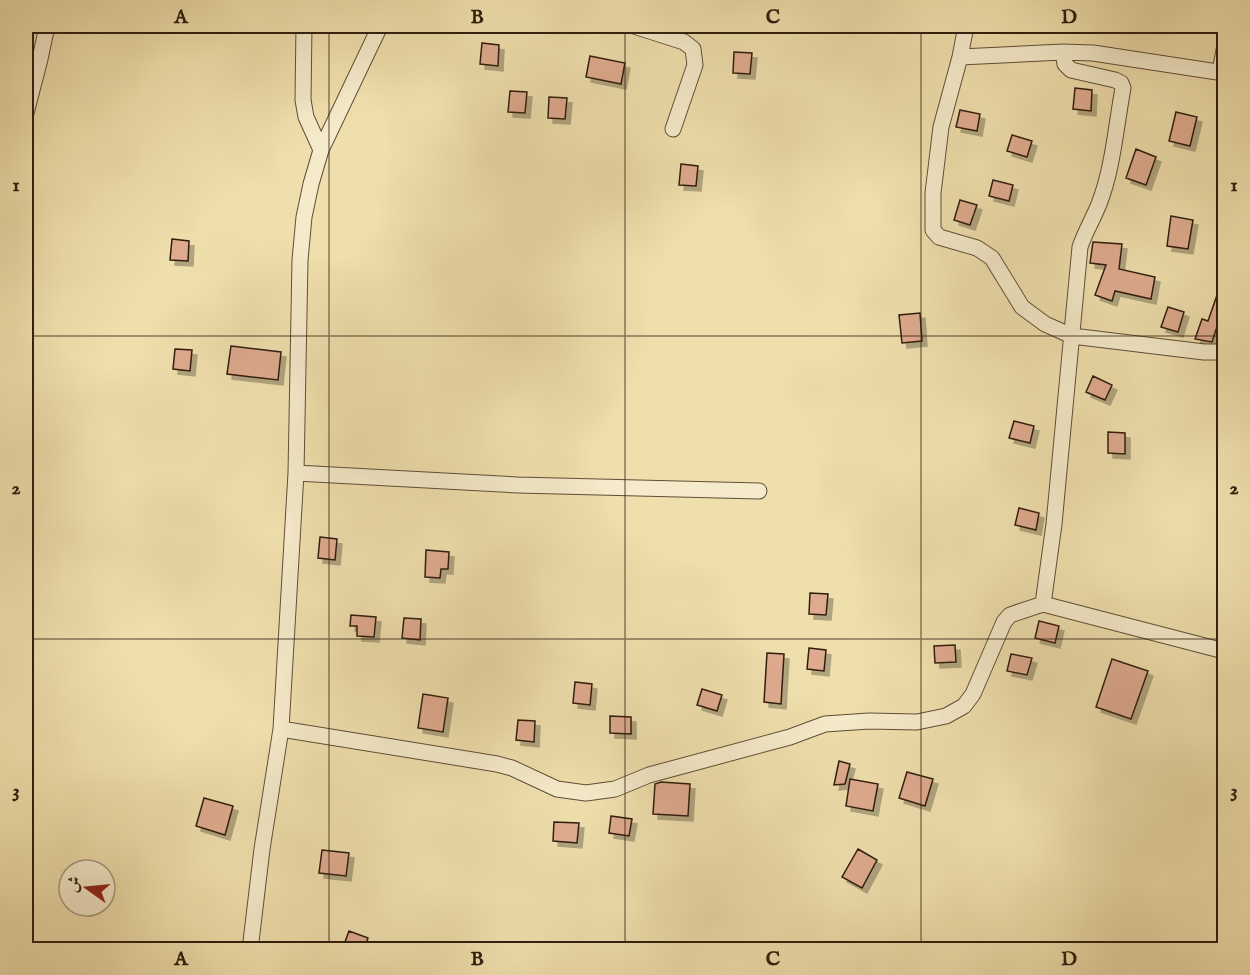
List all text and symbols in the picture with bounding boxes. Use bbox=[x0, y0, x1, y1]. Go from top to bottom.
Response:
text: A bbox=[173, 5, 189, 30]
text: B bbox=[470, 5, 484, 30]
text: C bbox=[766, 5, 780, 30]
text: D bbox=[1061, 5, 1077, 30]
text: 1 bbox=[12, 173, 20, 198]
text: 1 bbox=[1230, 173, 1238, 198]
text: 2 bbox=[11, 476, 21, 501]
text: 2 bbox=[1229, 476, 1239, 501]
text: 3 bbox=[12, 779, 20, 804]
text: 3 bbox=[1230, 779, 1238, 804]
north arrow bbox=[57, 858, 117, 918]
text: ش bbox=[63, 874, 86, 895]
text: A bbox=[173, 947, 189, 972]
text: B bbox=[470, 947, 484, 972]
text: C bbox=[766, 947, 780, 972]
text: D bbox=[1061, 947, 1077, 972]

